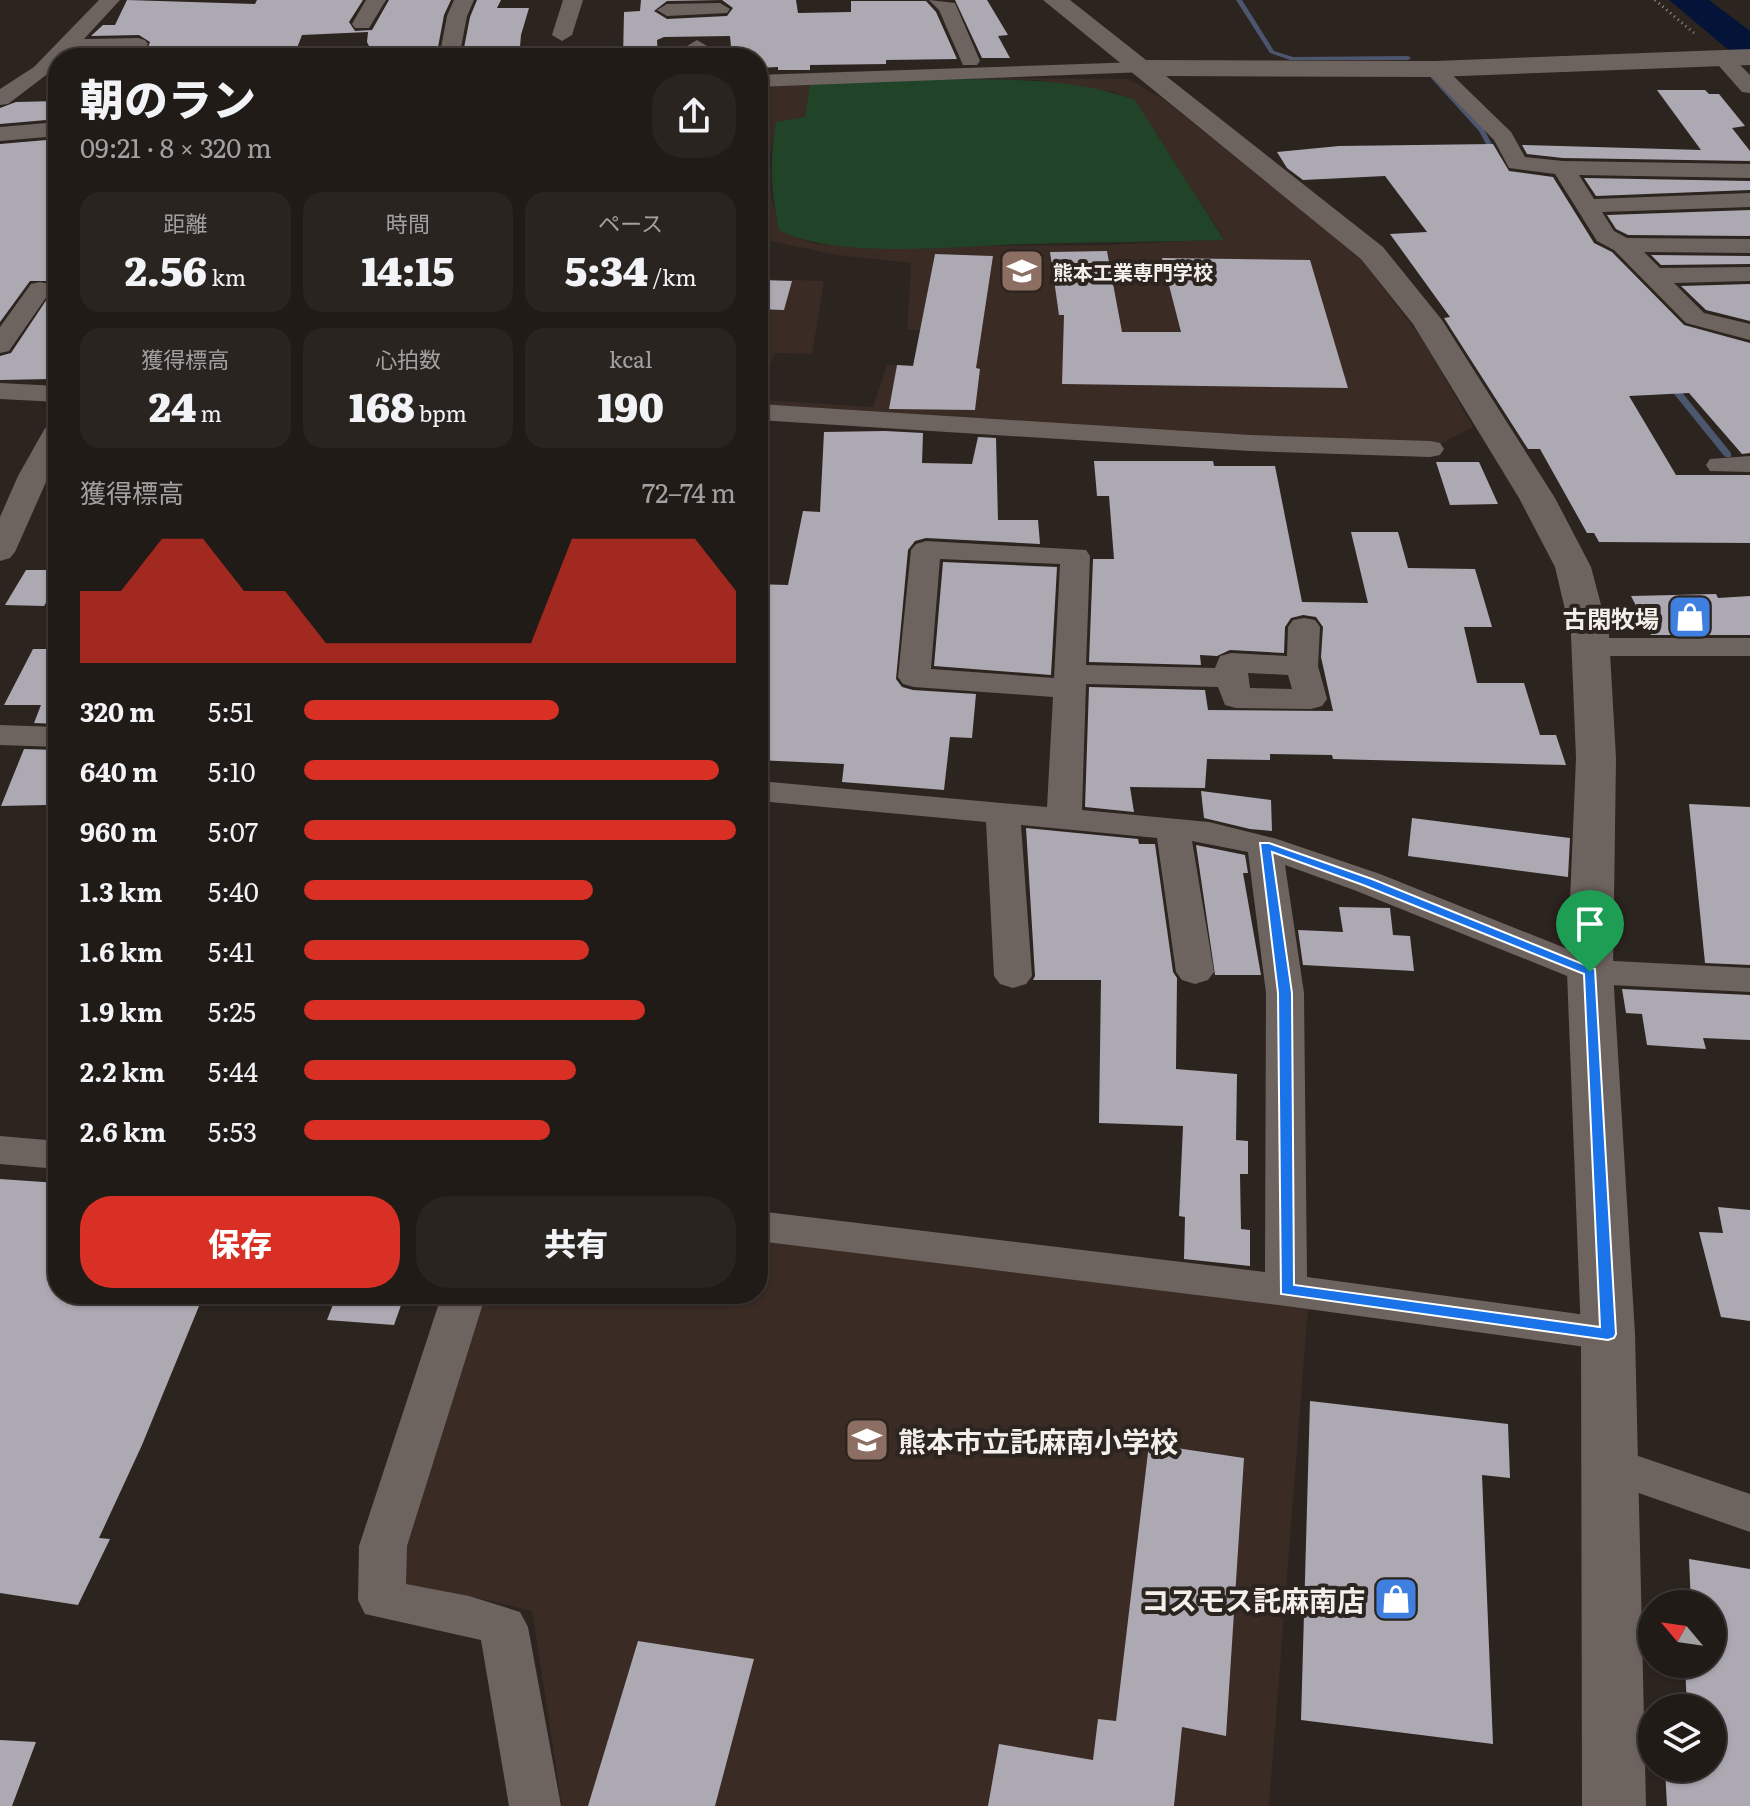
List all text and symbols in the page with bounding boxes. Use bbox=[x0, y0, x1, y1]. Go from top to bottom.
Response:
text: 朝のラン bbox=[80, 64, 256, 130]
button: share bbox=[652, 74, 736, 158]
text: 09:21 · 8 × 320 m bbox=[80, 127, 272, 166]
text: 距離 bbox=[163, 206, 207, 239]
text: 時間 bbox=[386, 206, 430, 239]
text: ペース bbox=[598, 206, 663, 239]
text: 2.56 bbox=[125, 239, 207, 298]
text: 14:15 bbox=[361, 239, 454, 298]
text: 5:34 bbox=[565, 239, 648, 298]
school or university icon: 熊本工業専門学校 bbox=[998, 247, 1046, 295]
place label: 熊本工業専門学校 bbox=[1053, 256, 1213, 286]
text: km bbox=[207, 260, 246, 293]
text: /km bbox=[648, 260, 697, 293]
text: 獲得標高 bbox=[141, 342, 229, 375]
text: 心拍数 bbox=[375, 342, 441, 375]
text: kcal bbox=[609, 342, 652, 375]
text: 24 bbox=[149, 375, 196, 434]
text: 168 bbox=[349, 375, 415, 434]
text: 190 bbox=[597, 375, 664, 434]
text: m bbox=[196, 396, 222, 429]
text: bpm bbox=[415, 396, 467, 429]
text: 獲得標高 bbox=[80, 472, 184, 511]
text: 72–74 m bbox=[642, 472, 736, 511]
shop icon: 古閑牧場 bbox=[1666, 593, 1714, 641]
place label: 古閑牧場 bbox=[1563, 600, 1659, 635]
text: 320 m bbox=[80, 691, 155, 730]
text: 5:51 bbox=[208, 691, 254, 730]
text: 640 m bbox=[80, 751, 158, 790]
text: 5:10 bbox=[208, 751, 255, 790]
text: 960 m bbox=[80, 811, 157, 850]
text: 5:07 bbox=[208, 811, 258, 850]
text: 1.3 km bbox=[80, 871, 162, 910]
text: 5:40 bbox=[208, 871, 259, 910]
pin bbox=[1556, 890, 1624, 972]
icon: arrive bbox=[1568, 902, 1612, 946]
text: 1.6 km bbox=[80, 931, 163, 970]
text: 5:41 bbox=[208, 931, 254, 970]
text: 1.9 km bbox=[80, 991, 163, 1030]
text: 5:25 bbox=[208, 991, 256, 1030]
text: 2.2 km bbox=[80, 1051, 165, 1090]
text: 5:44 bbox=[208, 1051, 258, 1090]
text: 2.6 km bbox=[80, 1111, 166, 1150]
text: 5:53 bbox=[208, 1111, 257, 1150]
button: 保存 bbox=[80, 1196, 400, 1288]
button: 共有 bbox=[416, 1196, 736, 1288]
school or university icon: 熊本市立託麻南小学校 bbox=[843, 1416, 891, 1464]
place label: 熊本市立託麻南小学校 bbox=[898, 1419, 1178, 1461]
shop icon: コスモス託麻南店 bbox=[1372, 1575, 1420, 1623]
place label: コスモス託麻南店 bbox=[1141, 1578, 1365, 1620]
north arrow bbox=[1638, 1590, 1726, 1678]
map controls bbox=[1638, 1590, 1726, 1782]
button: layers bbox=[1638, 1694, 1726, 1782]

